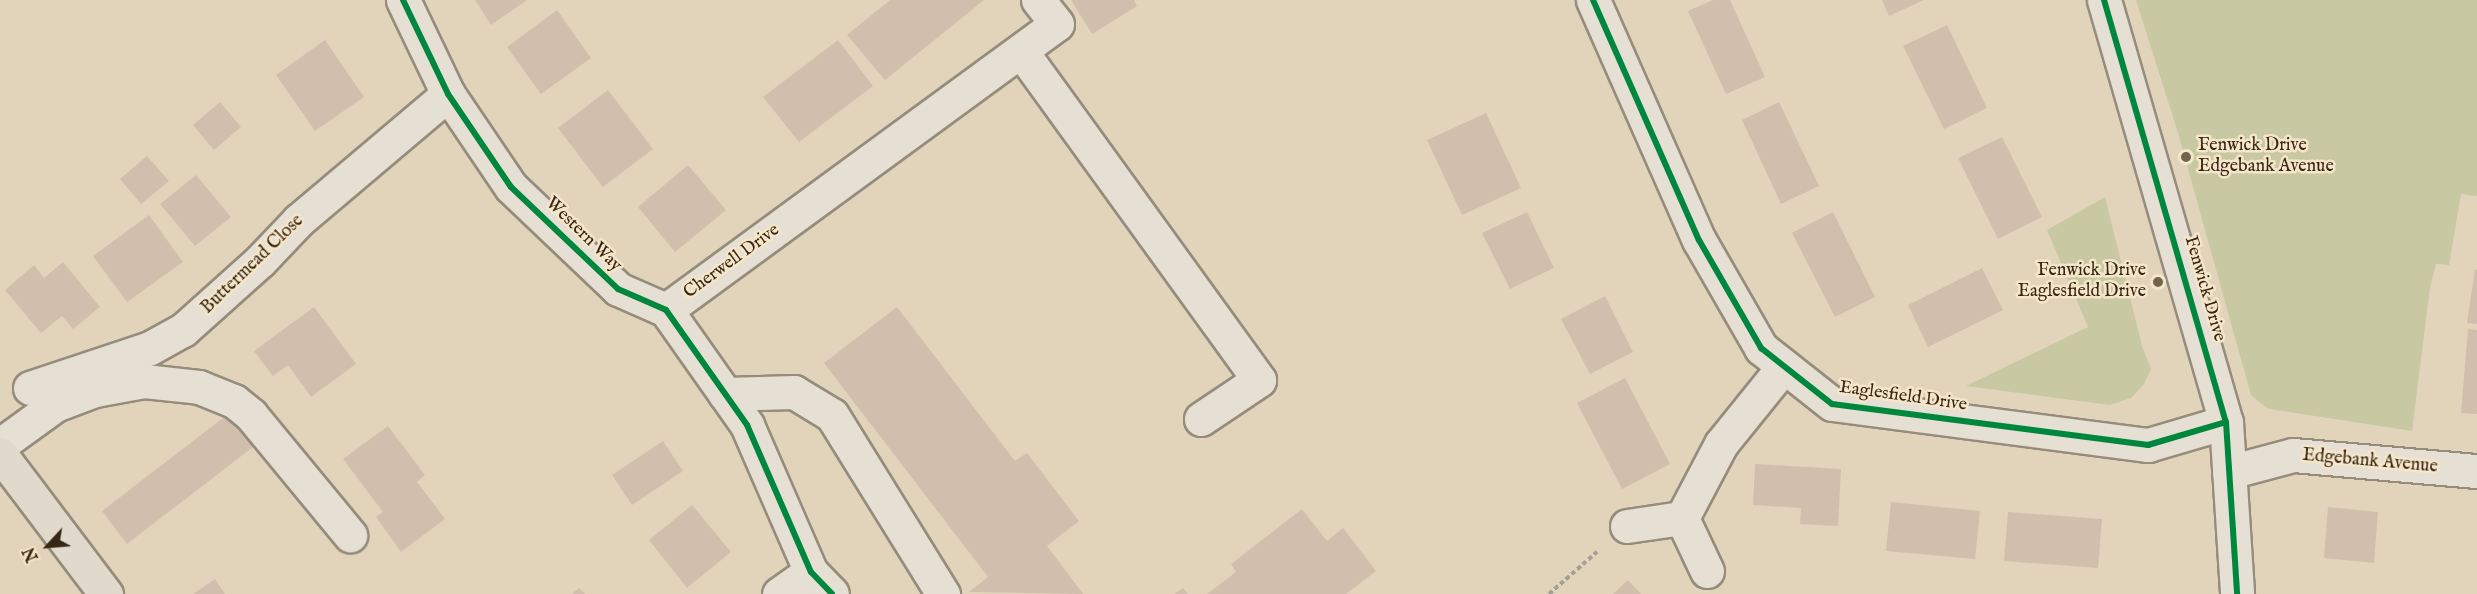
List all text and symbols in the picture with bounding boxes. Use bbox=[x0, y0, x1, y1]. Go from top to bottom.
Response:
place label: Fenwick Drive Edgebank Avenue bbox=[2198, 136, 2334, 178]
marker: Fenwick Drive Edgebank Avenue bbox=[2179, 150, 2193, 164]
street label: Western Way bbox=[540, 193, 626, 277]
street label: Buttermead Close bbox=[197, 211, 309, 319]
street label: Cherwell Drive bbox=[680, 220, 784, 304]
street label: Fenwick Drive bbox=[2179, 234, 2229, 344]
place label: Fenwick Drive Eaglesfield Drive bbox=[2017, 261, 2146, 304]
marker: Fenwick Drive Eaglesfield Drive bbox=[2151, 275, 2165, 289]
street label: Eaglesfield Drive bbox=[1838, 377, 1968, 417]
street label: Edgebank Avenue bbox=[2301, 445, 2439, 479]
north arrow bbox=[18, 516, 78, 576]
text: N bbox=[20, 543, 44, 564]

